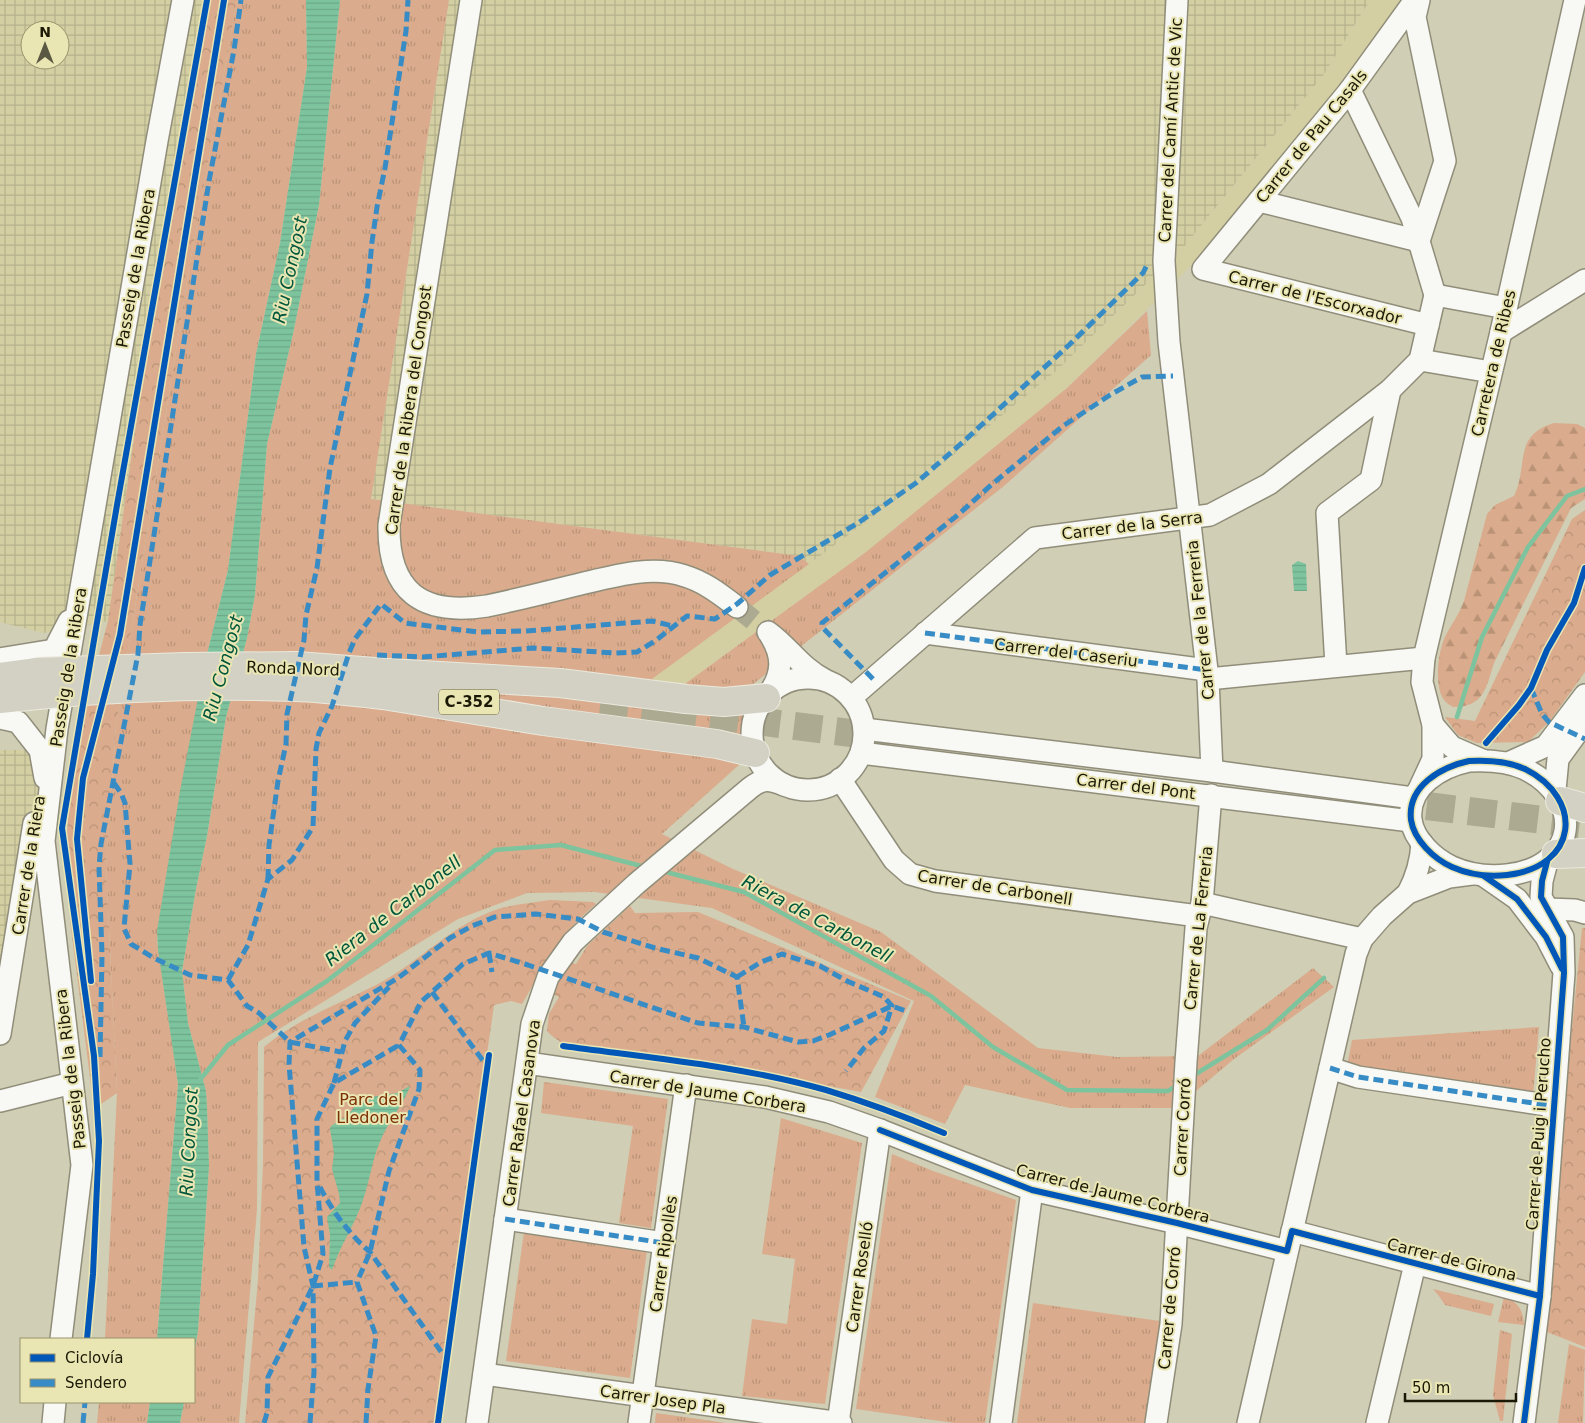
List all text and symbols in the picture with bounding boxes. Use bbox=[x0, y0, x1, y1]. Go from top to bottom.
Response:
street label: Carrer del Camí Antic de Vic bbox=[1155, 17, 1186, 243]
north arrow bbox=[20, 20, 70, 70]
text: N bbox=[39, 24, 51, 40]
street label: Carrer de Pau Casals bbox=[1252, 66, 1371, 207]
street label: Passeig de la Ribera bbox=[112, 187, 159, 349]
water label: Riu Congost bbox=[268, 214, 311, 325]
street label: Carrer de l'Escorxador bbox=[1226, 267, 1404, 328]
street label: Carrer de la Ribera del Congost bbox=[382, 284, 435, 536]
street label: Carretera de Ribes bbox=[1467, 288, 1520, 438]
street label: Carrer de la Serra bbox=[1060, 507, 1204, 544]
street label: Carrer de la Ferreria bbox=[1183, 539, 1218, 701]
street label: Passeig de la Ribera bbox=[46, 586, 90, 748]
water label: Riu Congost bbox=[198, 612, 247, 723]
street label: Carrer del Caseriu bbox=[993, 634, 1139, 671]
street label: Ronda Nord bbox=[246, 657, 340, 680]
road number: C-352 bbox=[439, 690, 499, 714]
street label: Carrer del Pont bbox=[1075, 770, 1197, 803]
street label: Carrer de la Riera bbox=[8, 794, 49, 936]
street label: Carrer de La Ferreria bbox=[1180, 845, 1217, 1011]
water label: Riera de Carbonell bbox=[320, 851, 465, 970]
street label: Carrer de Carbonell bbox=[916, 866, 1074, 909]
water label: Riera de Carbonell bbox=[739, 870, 896, 967]
street label: Passeig de la Ribera bbox=[51, 988, 90, 1150]
street label: Carrer Rafael Casanova bbox=[499, 1018, 544, 1208]
street label: Carrer de Puig i Perucho bbox=[1522, 1037, 1555, 1231]
street label: Carrer de Jaume Corbera bbox=[608, 1067, 808, 1116]
street label: Carrer Corró bbox=[1170, 1077, 1195, 1177]
water label: Riu Congost bbox=[175, 1086, 202, 1197]
park label: Parc del Lledoner bbox=[336, 1090, 406, 1127]
street label: Carrer de Jaume Corbera bbox=[1014, 1160, 1212, 1227]
street label: Carrer Ripollès bbox=[646, 1195, 681, 1314]
street label: Carrer Roselló bbox=[842, 1220, 877, 1334]
street label: Carrer de Girona bbox=[1385, 1234, 1519, 1285]
street label: Carrer de Corró bbox=[1155, 1246, 1184, 1370]
legend bbox=[20, 1338, 195, 1403]
text: Ciclovía bbox=[65, 1349, 123, 1367]
scale bar bbox=[1405, 1370, 1516, 1402]
text: Sendero bbox=[65, 1374, 127, 1392]
text: 50 m bbox=[1412, 1379, 1450, 1397]
street label: Carrer Josep Pla bbox=[599, 1381, 727, 1418]

